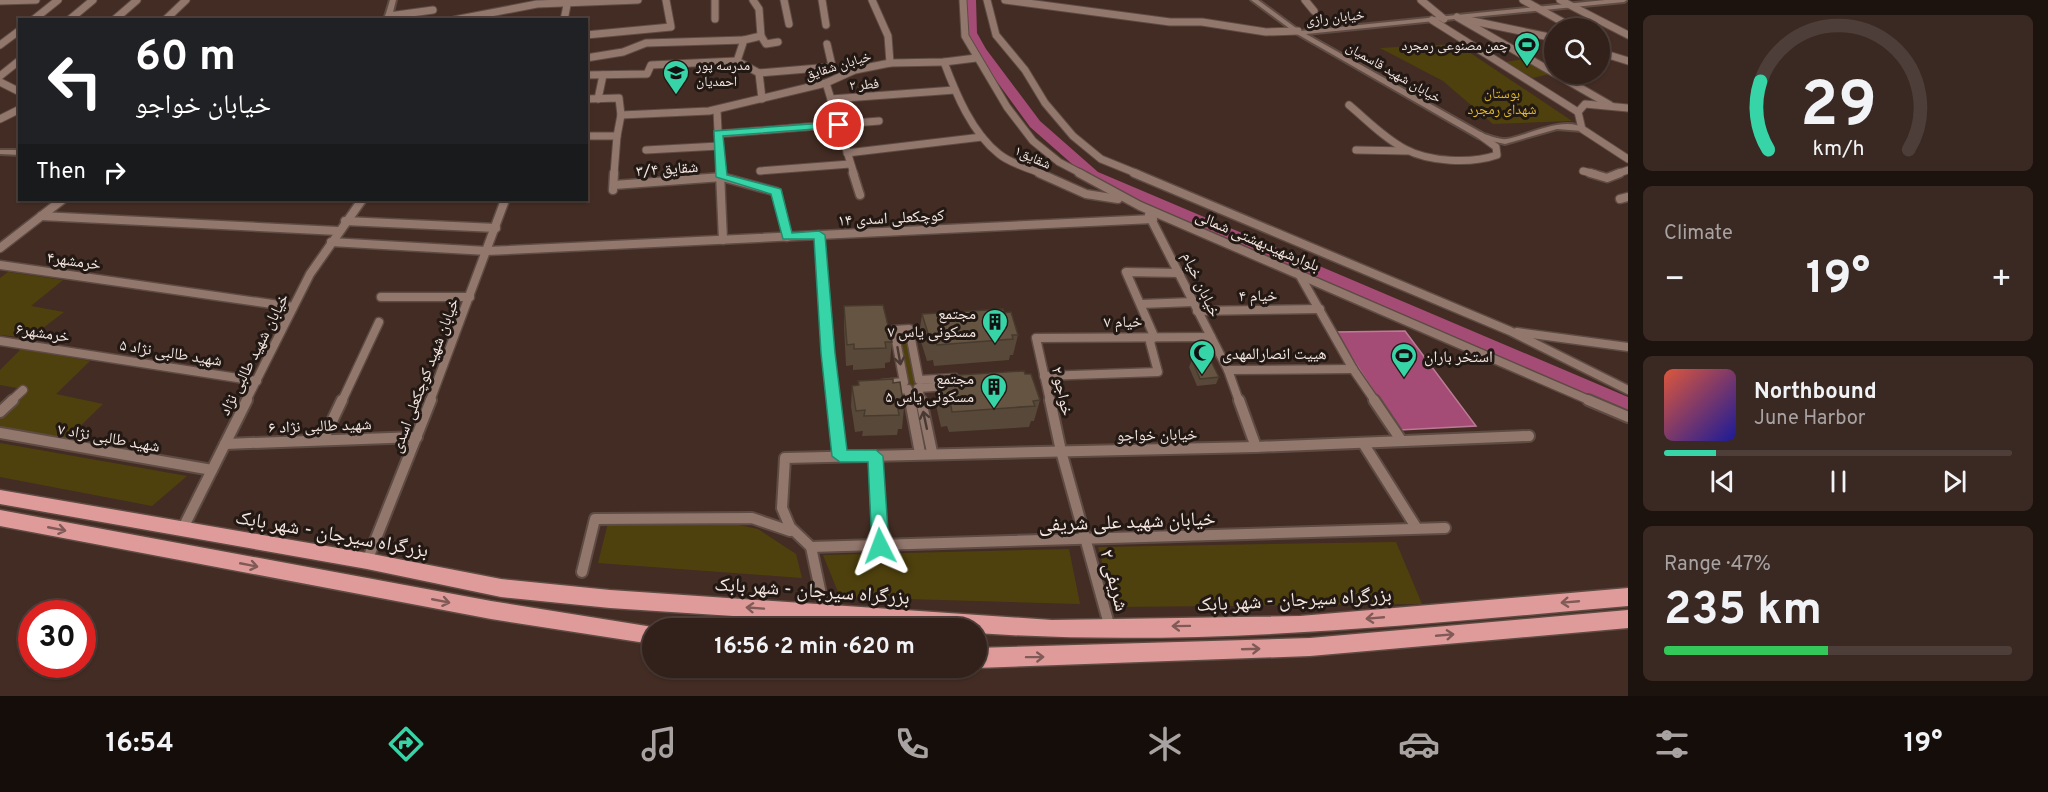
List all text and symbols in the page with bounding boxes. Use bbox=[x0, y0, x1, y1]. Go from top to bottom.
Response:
street label: خیابان رازی bbox=[1305, 7, 1366, 30]
map controls bbox=[1544, 18, 1610, 84]
button: search bbox=[1544, 18, 1610, 84]
sports icon: چمن مصنوعی رمجرد bbox=[1512, 30, 1542, 68]
text: 60 m bbox=[135, 32, 236, 85]
place label: چمن مصنوعی رمجرد bbox=[1401, 38, 1508, 55]
street label: خیابان شهید قاسمیان bbox=[1343, 39, 1444, 107]
icon: left bbox=[36, 42, 114, 120]
street label: خیابان شقایق bbox=[803, 48, 874, 85]
school or university icon: مدرسه پور احمدیان bbox=[661, 58, 691, 96]
place label: مدرسه پور احمدیان bbox=[695, 58, 750, 91]
text: 29 bbox=[1800, 69, 1876, 148]
street label: فطر ۲ bbox=[849, 76, 880, 95]
park label: بوستان شهدای رمجرد bbox=[1467, 86, 1537, 119]
text: خیابان خواجو bbox=[135, 89, 271, 123]
pin bbox=[813, 99, 864, 150]
icon: arrive bbox=[822, 108, 855, 141]
text: km/h bbox=[1812, 136, 1864, 163]
street label: شقایق۱ bbox=[1011, 143, 1053, 174]
icon: right bbox=[98, 156, 131, 189]
street label: شقایق ۳/۴ bbox=[635, 158, 699, 182]
text: Then bbox=[36, 159, 86, 186]
street label: کوچکعلی اسدی ۱۴ bbox=[837, 206, 945, 232]
street label: بلوارشهیدبهشتی شمالی bbox=[1192, 207, 1322, 277]
text: Climate bbox=[1664, 221, 1733, 247]
street label: خرمشهر۴ bbox=[45, 248, 102, 276]
street label: خیابان خیام bbox=[1176, 249, 1224, 321]
text: 19° bbox=[1806, 252, 1870, 309]
text: − bbox=[1664, 260, 1685, 302]
text: + bbox=[1991, 260, 2012, 302]
street label: خیام ۴ bbox=[1238, 287, 1278, 307]
street label: خیابان شهید طالبی نژاد bbox=[215, 291, 294, 419]
street label: خیابان شهید کوچکعلی اسدی bbox=[387, 296, 465, 456]
place label: مجتمع مسکونی یاس ۷ bbox=[887, 305, 976, 343]
building icon: مجتمع مسکونی یاس ۷ bbox=[980, 307, 1010, 345]
street label: خیام ۷ bbox=[1103, 313, 1143, 333]
street label: خرمشهر۶ bbox=[14, 320, 71, 348]
street label: شهید طالبی نژاد ۵ bbox=[118, 336, 223, 372]
mosque icon: هییت انصارالمهدی bbox=[1187, 338, 1217, 376]
sports icon: استخر باران bbox=[1389, 341, 1419, 379]
place label: هییت انصارالمهدی bbox=[1222, 345, 1327, 365]
one-way arrow bbox=[894, 346, 905, 365]
place label: استخر باران bbox=[1424, 348, 1493, 368]
street label: خواجو ۲ bbox=[1046, 365, 1076, 418]
place label: مجتمع مسکونی یاس ۵ bbox=[885, 370, 974, 408]
building icon: مجتمع مسکونی یاس ۵ bbox=[979, 372, 1009, 410]
text: Northbound bbox=[1754, 379, 1877, 406]
text: June Harbor bbox=[1754, 406, 1866, 432]
one-way arrow bbox=[919, 411, 930, 431]
street label: شهید طالبی نژاد ۶ bbox=[268, 415, 372, 439]
street label: شهید طالبی نژاد ۷ bbox=[56, 420, 161, 458]
street label: خیابان خواجو bbox=[1117, 425, 1198, 447]
icon: previous bbox=[1706, 465, 1739, 498]
icon: pause bbox=[1822, 465, 1855, 498]
icon: next bbox=[1938, 465, 1971, 498]
street label: بزرگراه سیرجان - شهر بابک bbox=[233, 505, 430, 565]
street label: خیابان شهید علی شریفی bbox=[1038, 507, 1216, 539]
position arrow bbox=[848, 514, 912, 578]
one-way arrow bbox=[47, 524, 67, 535]
street label: شریفی ۲ bbox=[1092, 547, 1134, 614]
text: Range · 47% bbox=[1664, 552, 1771, 578]
one-way arrow bbox=[239, 560, 258, 571]
street label: بزرگراه سیرجان - شهر بابک bbox=[713, 572, 910, 612]
street label: بزرگراه سیرجان - شهر بابک bbox=[1196, 583, 1393, 619]
text: 235 km bbox=[1664, 583, 1822, 640]
one-way arrow bbox=[431, 596, 450, 607]
one-way arrow bbox=[1560, 597, 1580, 608]
speed limit sign: 30 bbox=[18, 600, 96, 678]
one-way arrow bbox=[746, 602, 766, 613]
one-way arrow bbox=[1366, 613, 1386, 624]
one-way arrow bbox=[1171, 620, 1191, 632]
one-way arrow bbox=[1435, 629, 1455, 640]
text: 16:56 · 2 min · 620 m bbox=[714, 634, 915, 661]
one-way arrow bbox=[1240, 644, 1260, 655]
one-way arrow bbox=[1024, 651, 1044, 663]
icon: directions bbox=[385, 723, 427, 765]
icon: music bbox=[638, 723, 680, 765]
icon: phone bbox=[891, 723, 933, 765]
icon: climate bbox=[1144, 723, 1186, 765]
icon: car bbox=[1398, 723, 1440, 765]
icon: filters bbox=[1651, 723, 1693, 765]
text: 16:54 bbox=[106, 727, 174, 761]
text: 19° bbox=[1904, 727, 1942, 761]

